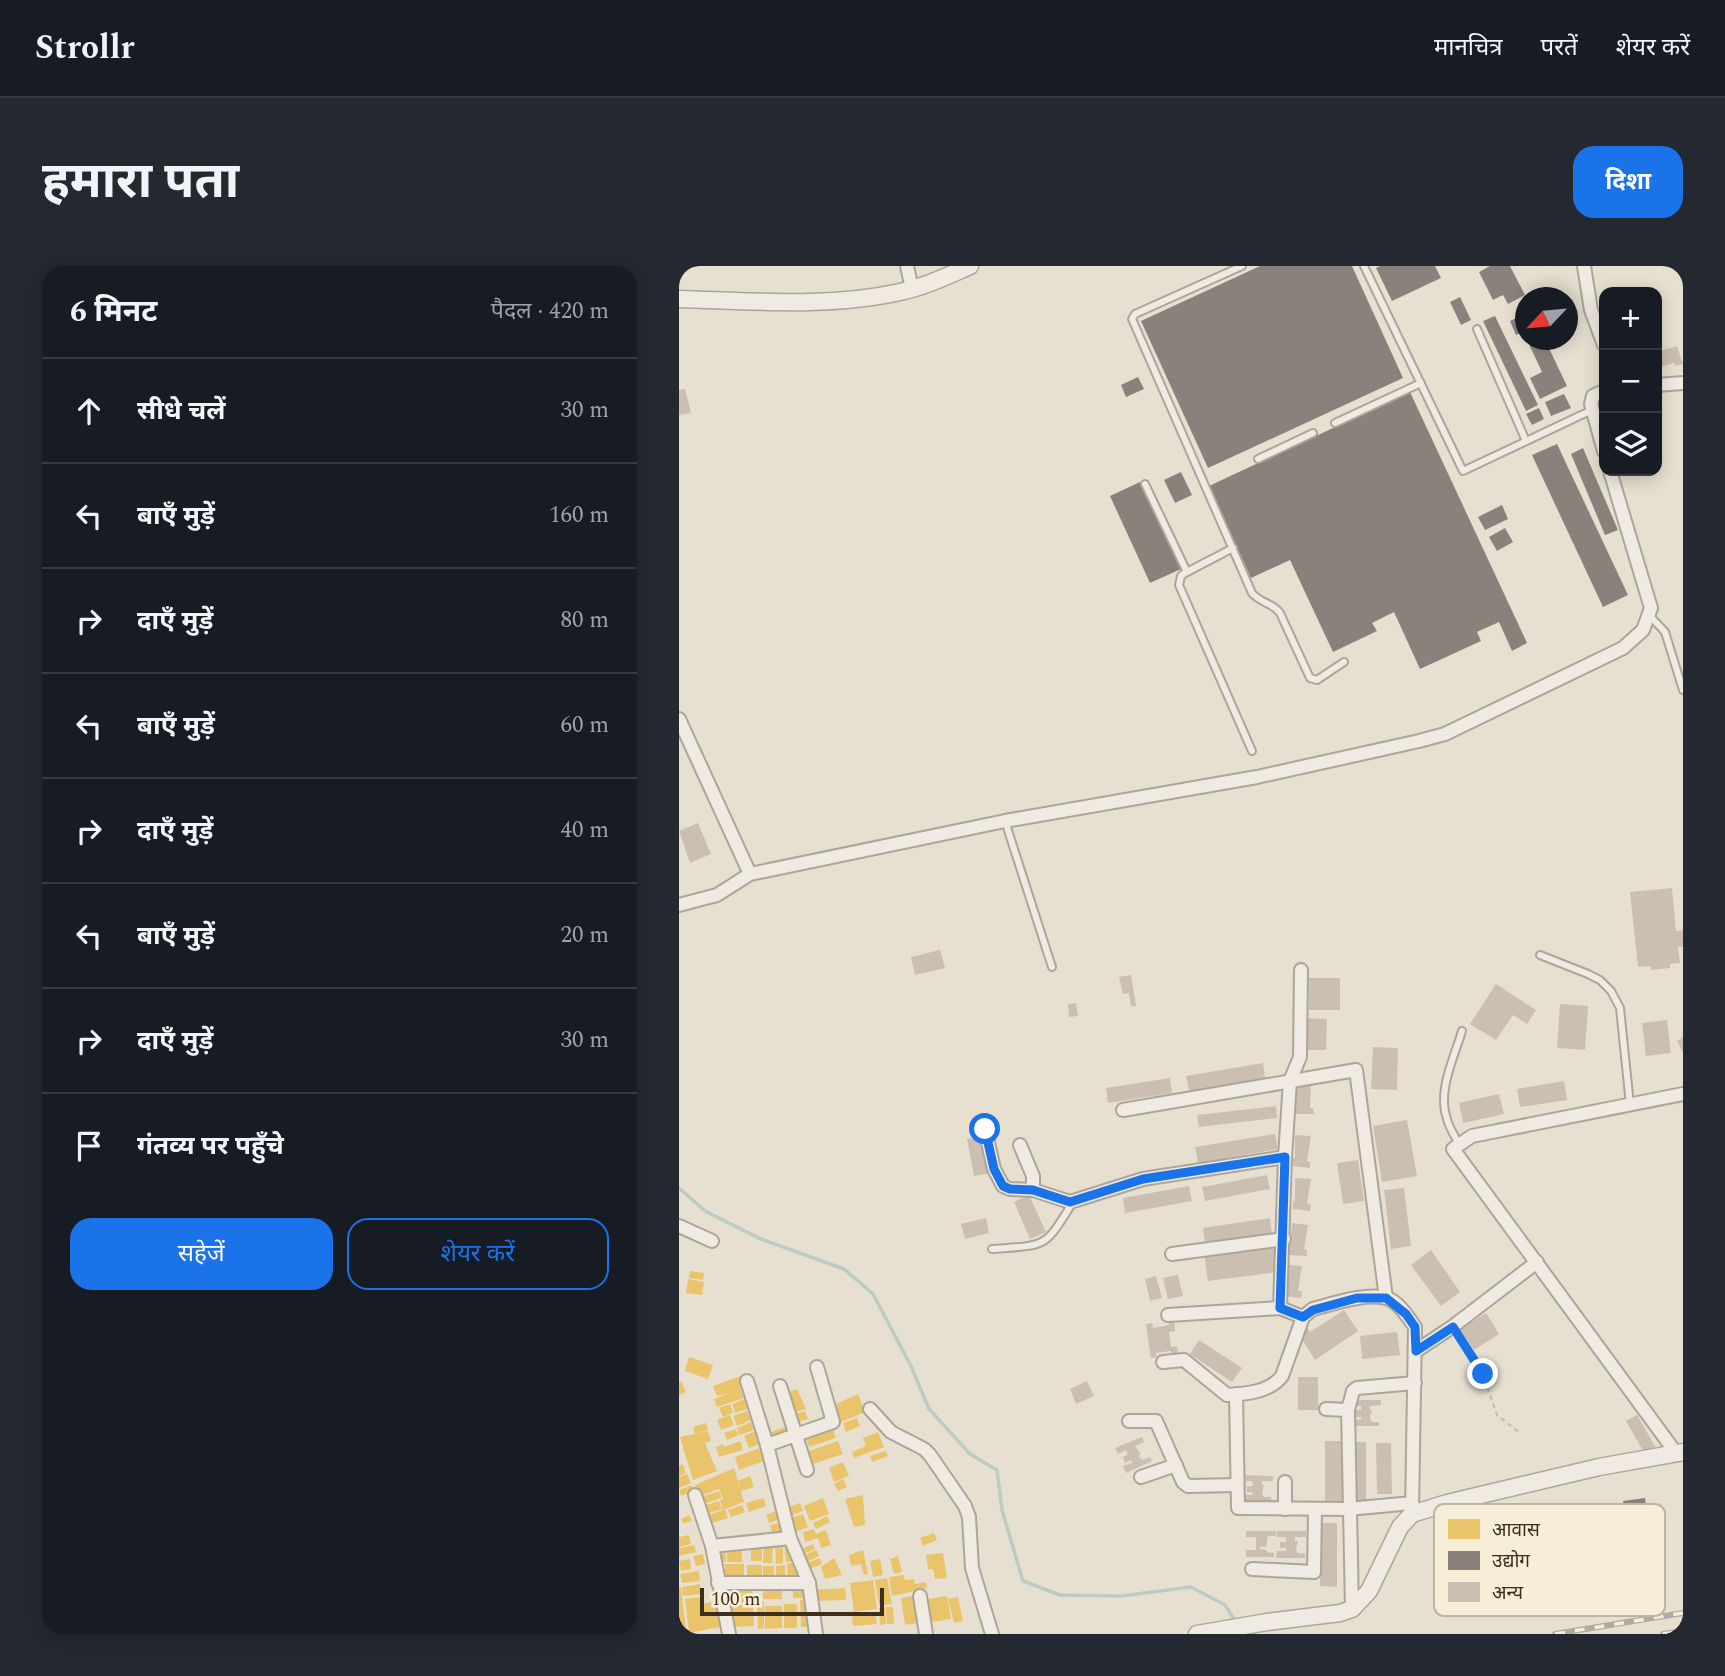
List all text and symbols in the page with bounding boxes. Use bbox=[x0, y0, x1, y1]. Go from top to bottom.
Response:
text: Strollr bbox=[35, 23, 135, 73]
text: मानचित्र bbox=[1434, 30, 1503, 66]
text: परतें bbox=[1541, 30, 1578, 66]
text: शेयर करें bbox=[1616, 30, 1690, 66]
text: हमारा पता bbox=[42, 145, 239, 220]
button: दिशा bbox=[1573, 146, 1683, 218]
north arrow bbox=[1515, 287, 1578, 350]
map controls bbox=[1599, 287, 1662, 476]
button: + bbox=[1599, 287, 1662, 350]
text: 6 मिनट bbox=[70, 289, 157, 335]
text: पैदल · 420 m bbox=[491, 294, 609, 329]
button: − bbox=[1599, 350, 1662, 413]
text: सीधे चलें bbox=[137, 391, 225, 431]
icon: ahead bbox=[70, 392, 108, 430]
text: 30 m bbox=[560, 393, 609, 428]
button: layers bbox=[1599, 413, 1662, 476]
text: बाएँ मुड़ें bbox=[137, 496, 215, 536]
icon: left bbox=[70, 497, 108, 535]
text: 160 m bbox=[549, 498, 609, 533]
text: दाएँ मुड़ें bbox=[137, 601, 213, 641]
icon: right bbox=[70, 602, 108, 640]
text: 80 m bbox=[560, 603, 609, 638]
text: बाएँ मुड़ें bbox=[137, 706, 215, 746]
icon: left bbox=[70, 707, 108, 745]
text: 60 m bbox=[560, 708, 609, 743]
text: दाएँ मुड़ें bbox=[137, 811, 213, 851]
icon: right bbox=[70, 812, 108, 850]
text: 40 m bbox=[560, 813, 609, 848]
text: बाएँ मुड़ें bbox=[137, 916, 215, 956]
icon: left bbox=[70, 917, 108, 955]
text: 20 m bbox=[560, 918, 609, 953]
text: दाएँ मुड़ें bbox=[137, 1021, 213, 1061]
icon: right bbox=[70, 1022, 108, 1060]
text: 30 m bbox=[560, 1023, 609, 1058]
route start bbox=[969, 1113, 1000, 1144]
text: गंतव्य पर पहुँचे bbox=[137, 1126, 284, 1166]
icon: arrive bbox=[70, 1127, 108, 1165]
button: सहेजें bbox=[70, 1218, 333, 1290]
button: शेयर करें bbox=[347, 1218, 609, 1290]
route end bbox=[1467, 1358, 1498, 1389]
legend bbox=[1434, 1504, 1665, 1616]
text: आवास bbox=[1492, 1516, 1541, 1545]
text: उद्योग bbox=[1492, 1547, 1530, 1576]
text: अन्य bbox=[1492, 1579, 1524, 1608]
scale bar bbox=[700, 1585, 884, 1617]
text: 100 m bbox=[711, 1585, 761, 1614]

